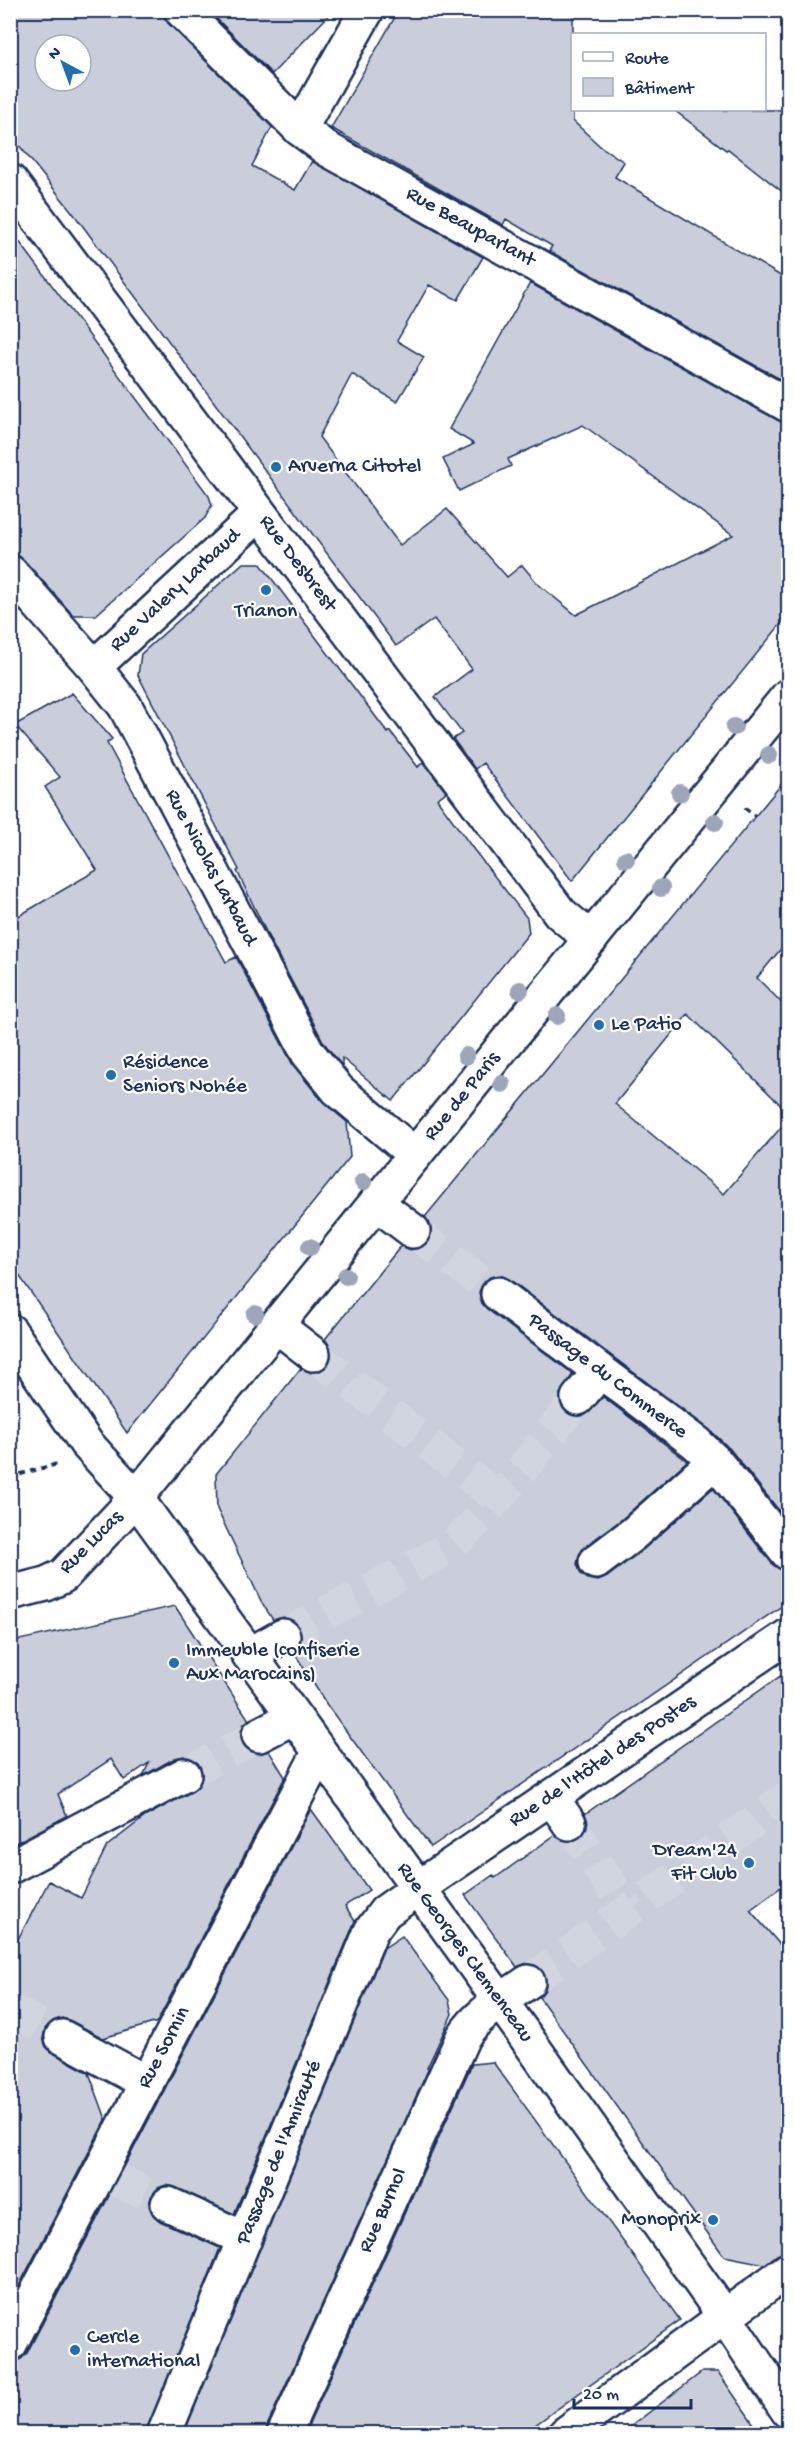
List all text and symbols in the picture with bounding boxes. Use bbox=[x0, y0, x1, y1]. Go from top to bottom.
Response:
north arrow bbox=[33, 33, 93, 93]
legend bbox=[571, 33, 766, 111]
text: N bbox=[45, 43, 66, 65]
text: Route bbox=[625, 49, 670, 70]
text: Bâtiment bbox=[624, 79, 695, 100]
street label: Rue Beauparlant bbox=[401, 182, 541, 275]
place label: Arverna Citotel bbox=[288, 455, 421, 480]
marker: Arverna Citotel bbox=[269, 460, 283, 474]
street label: Rue Desbrest bbox=[253, 511, 343, 619]
street label: Rue Valery Larbaud bbox=[105, 523, 248, 658]
marker: Trianon bbox=[259, 583, 273, 597]
place label: Trianon bbox=[234, 600, 297, 625]
street label: Rue Nicolas Larbaud bbox=[158, 785, 263, 952]
place label: Le Patio bbox=[611, 1013, 682, 1038]
marker: Le Patio bbox=[592, 1018, 606, 1032]
street label: Rue de Paris bbox=[419, 1046, 507, 1147]
place label: Résidence Seniors Nohée bbox=[123, 1051, 248, 1100]
marker: Résidence Seniors Nohée bbox=[104, 1068, 118, 1082]
street label: Passage du Commerce bbox=[521, 1308, 693, 1446]
street label: Rue Lucas bbox=[55, 1505, 130, 1580]
place label: Immeuble (confiserie Aux Marocains) bbox=[186, 1639, 361, 1688]
marker: Immeuble (confiserie Aux Marocains) bbox=[167, 1656, 181, 1670]
street label: Rue de l'Hôtel des Postes bbox=[505, 1689, 702, 1834]
place label: Dream'24 Fit Club bbox=[651, 1839, 737, 1888]
marker: Dream'24 Fit Club bbox=[742, 1856, 756, 1870]
street label: Rue Georges Clemenceau bbox=[390, 1858, 538, 2048]
street label: Rue Sornin bbox=[133, 2003, 197, 2093]
street label: Passage de l'Amirauté bbox=[231, 2056, 329, 2250]
street label: Rue Burnol bbox=[354, 2165, 414, 2257]
place label: Monoprix bbox=[621, 2208, 701, 2233]
marker: Monoprix bbox=[706, 2213, 720, 2227]
place label: Cercle international bbox=[87, 2326, 200, 2375]
marker: Cercle international bbox=[68, 2343, 82, 2357]
scale bar bbox=[574, 2372, 691, 2410]
text: 20 m bbox=[583, 2385, 619, 2406]

